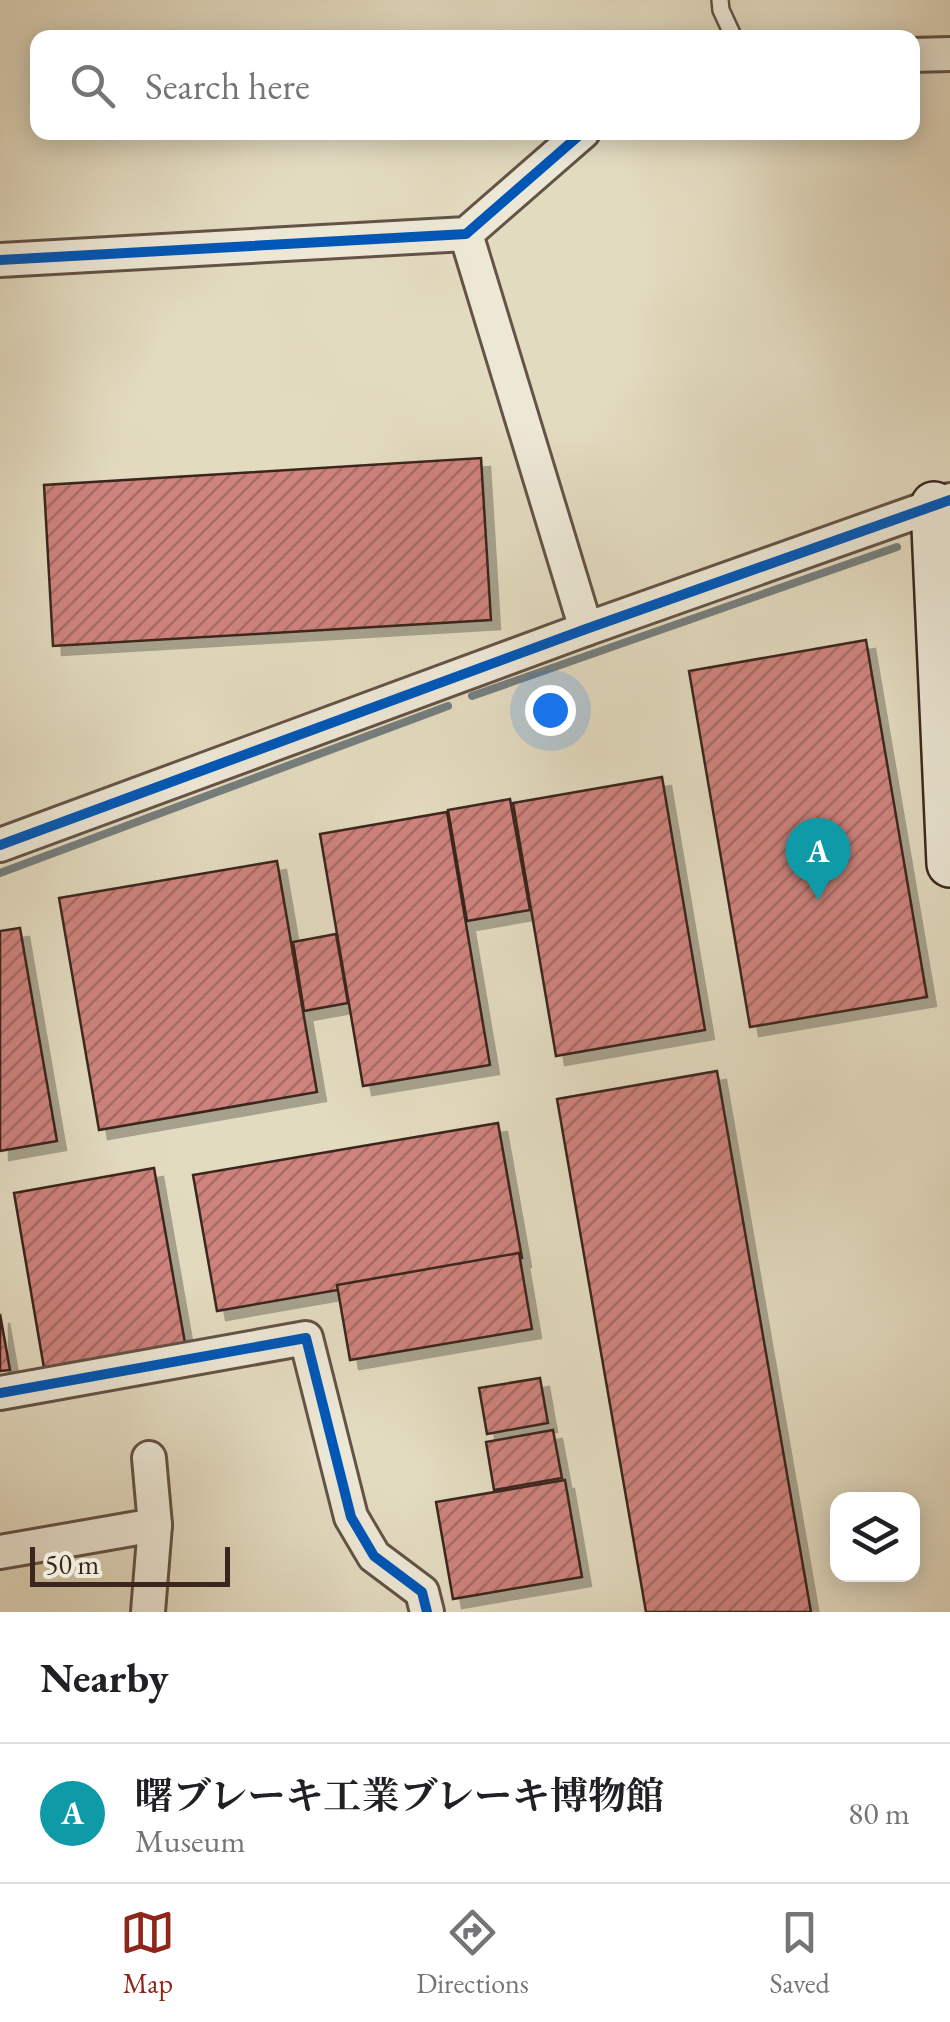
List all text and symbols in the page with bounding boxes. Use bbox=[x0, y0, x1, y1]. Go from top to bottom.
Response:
search box bbox=[30, 30, 920, 140]
icon: search bbox=[65, 58, 120, 113]
text: Search here bbox=[145, 61, 310, 110]
your location bbox=[525, 685, 576, 736]
pin: A bbox=[786, 818, 850, 900]
map controls bbox=[830, 1492, 920, 1582]
button: layers bbox=[830, 1492, 920, 1582]
scale bar bbox=[30, 1542, 230, 1586]
text: 50 m bbox=[45, 1546, 99, 1582]
text: Nearby bbox=[40, 1650, 169, 1705]
text: 曙ブレーキ工業ブレーキ博物館 bbox=[135, 1771, 664, 1820]
text: A bbox=[61, 1792, 84, 1834]
text: 80 m bbox=[848, 1792, 910, 1834]
text: Museum bbox=[135, 1820, 245, 1862]
tab: Map bbox=[120, 1905, 175, 2001]
tab: Directions bbox=[416, 1905, 529, 2001]
tab: Saved bbox=[770, 1905, 830, 2001]

